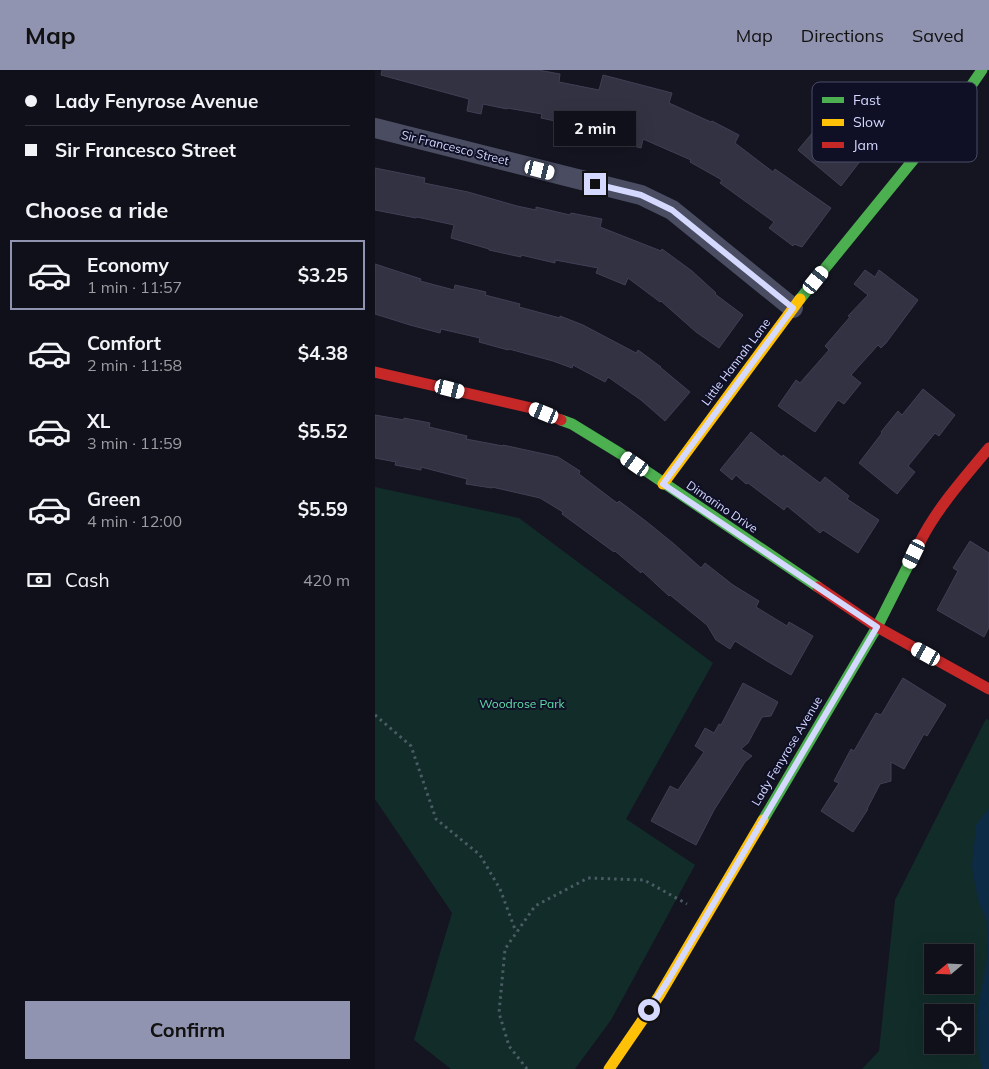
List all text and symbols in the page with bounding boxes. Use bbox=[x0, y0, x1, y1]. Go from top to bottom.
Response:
text: Map bbox=[25, 20, 76, 50]
text: Map bbox=[736, 24, 773, 47]
text: Directions bbox=[801, 24, 884, 47]
text: Saved bbox=[912, 24, 964, 47]
legend bbox=[812, 82, 977, 162]
text: Lady Fenyrose Avenue bbox=[55, 89, 259, 113]
text: Fast bbox=[853, 91, 881, 109]
callout: 2 min bbox=[554, 112, 636, 146]
text: Slow bbox=[853, 113, 885, 131]
text: 2 min bbox=[574, 118, 616, 138]
street label: Sir Francesco Street bbox=[400, 127, 510, 168]
text: Jam bbox=[853, 136, 878, 154]
text: Sir Francesco Street bbox=[55, 138, 236, 162]
car bbox=[523, 159, 556, 181]
route end bbox=[584, 173, 606, 195]
text: Choose a ride bbox=[25, 196, 168, 224]
icon: car bbox=[27, 253, 72, 298]
text: Economy bbox=[87, 253, 169, 277]
text: $3.25 bbox=[298, 263, 348, 287]
car bbox=[800, 264, 831, 296]
text: 1 min · 11:57 bbox=[87, 277, 182, 297]
street label: Little Hannah Lane bbox=[698, 315, 773, 408]
icon: car bbox=[27, 331, 72, 376]
text: Comfort bbox=[87, 331, 161, 355]
text: $4.38 bbox=[298, 341, 348, 365]
text: 2 min · 11:58 bbox=[87, 355, 182, 375]
car bbox=[433, 378, 466, 400]
car bbox=[527, 400, 560, 426]
icon: car bbox=[27, 409, 72, 454]
text: XL bbox=[87, 409, 110, 433]
text: $5.52 bbox=[298, 419, 348, 443]
text: 3 min · 11:59 bbox=[87, 433, 182, 453]
car bbox=[618, 449, 651, 479]
street label: Dimarino Drive bbox=[684, 477, 761, 536]
icon: car bbox=[27, 487, 72, 532]
text: Green bbox=[87, 487, 141, 511]
text: $5.59 bbox=[298, 497, 348, 521]
text: 4 min · 12:00 bbox=[87, 511, 182, 531]
car bbox=[900, 537, 927, 571]
icon: cash bbox=[25, 566, 53, 594]
text: Cash bbox=[65, 568, 110, 592]
text: 420 m bbox=[303, 570, 350, 590]
car bbox=[909, 640, 942, 668]
street label: Lady Fenyrose Avenue bbox=[748, 693, 825, 808]
park label: Woodrose Park bbox=[479, 696, 566, 711]
north arrow bbox=[924, 944, 974, 994]
map controls bbox=[924, 944, 974, 1054]
route start bbox=[638, 999, 660, 1021]
button: Confirm bbox=[25, 1001, 350, 1059]
button: locate bbox=[924, 1004, 974, 1054]

